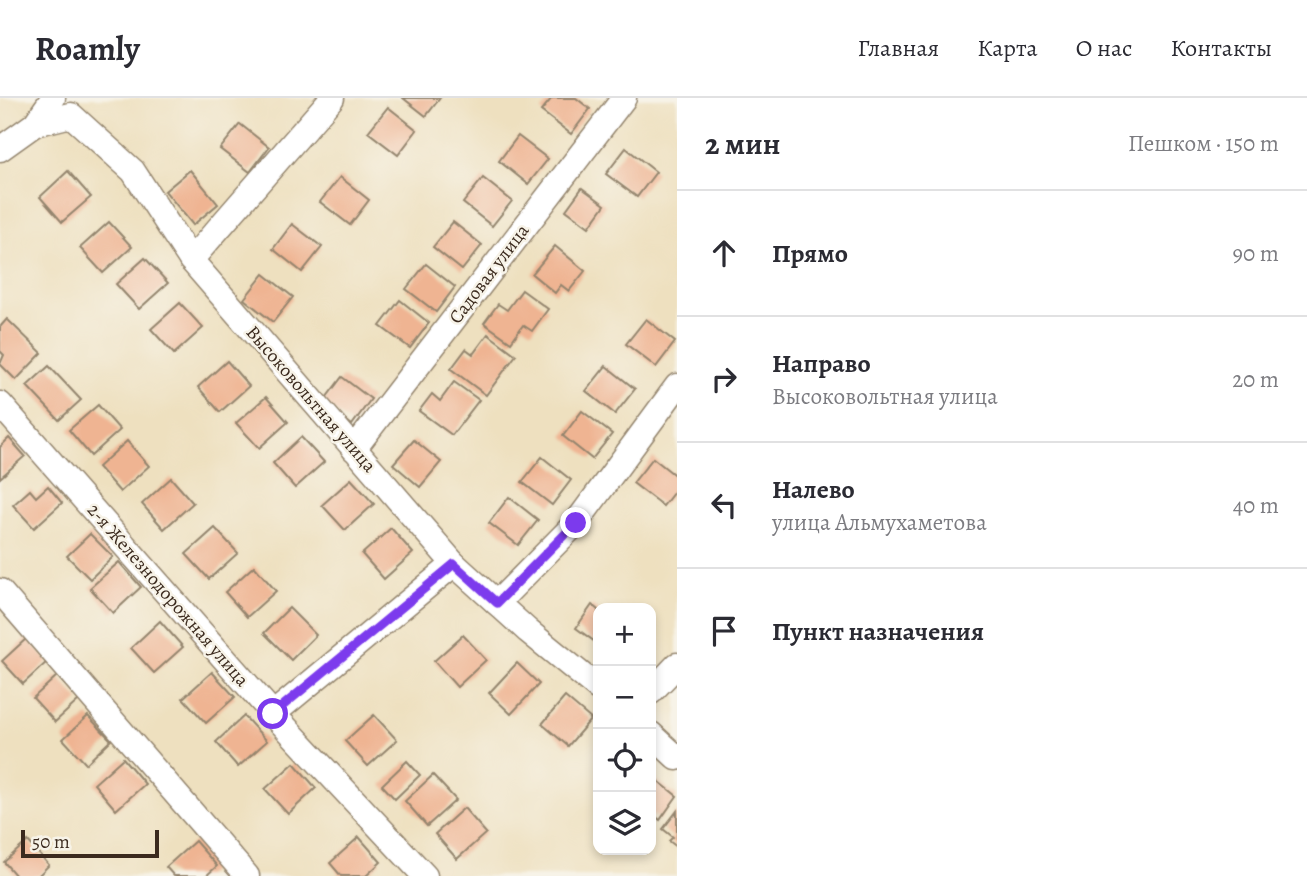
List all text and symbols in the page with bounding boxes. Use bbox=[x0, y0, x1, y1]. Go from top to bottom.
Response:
text: Roamly bbox=[35, 26, 140, 71]
text: Главная bbox=[858, 32, 939, 64]
text: Карта bbox=[977, 32, 1038, 64]
text: О нас bbox=[1076, 32, 1132, 64]
text: Контакты bbox=[1170, 32, 1272, 64]
text: 2 мин bbox=[705, 124, 780, 164]
text: Пешком · 150 m bbox=[1128, 128, 1279, 159]
street label: Садовая улица bbox=[443, 219, 535, 329]
icon: ahead bbox=[705, 234, 743, 272]
text: Прямо bbox=[772, 236, 848, 271]
text: 90 m bbox=[1233, 238, 1279, 269]
street label: Высоковольтная улица bbox=[240, 320, 382, 478]
text: Направо bbox=[772, 346, 871, 381]
icon: right bbox=[705, 360, 743, 398]
text: 20 m bbox=[1232, 364, 1279, 395]
text: Высоковольтная улица bbox=[772, 381, 998, 412]
text: Налево bbox=[772, 472, 855, 507]
icon: left bbox=[705, 486, 743, 524]
text: 40 m bbox=[1233, 490, 1279, 521]
street label: 2-я Железнодорожная улица bbox=[81, 498, 255, 692]
route end bbox=[560, 507, 591, 538]
text: улица Альмухаметова bbox=[772, 507, 987, 538]
map controls bbox=[593, 603, 656, 855]
button: + bbox=[593, 603, 656, 666]
icon: arrive bbox=[705, 612, 743, 650]
text: Пункт назначения bbox=[772, 614, 984, 649]
button: − bbox=[593, 666, 656, 729]
route start bbox=[257, 698, 288, 729]
button: locate bbox=[593, 729, 656, 792]
button: layers bbox=[593, 792, 656, 855]
scale bar bbox=[21, 827, 159, 859]
text: 50 m bbox=[32, 829, 70, 855]

